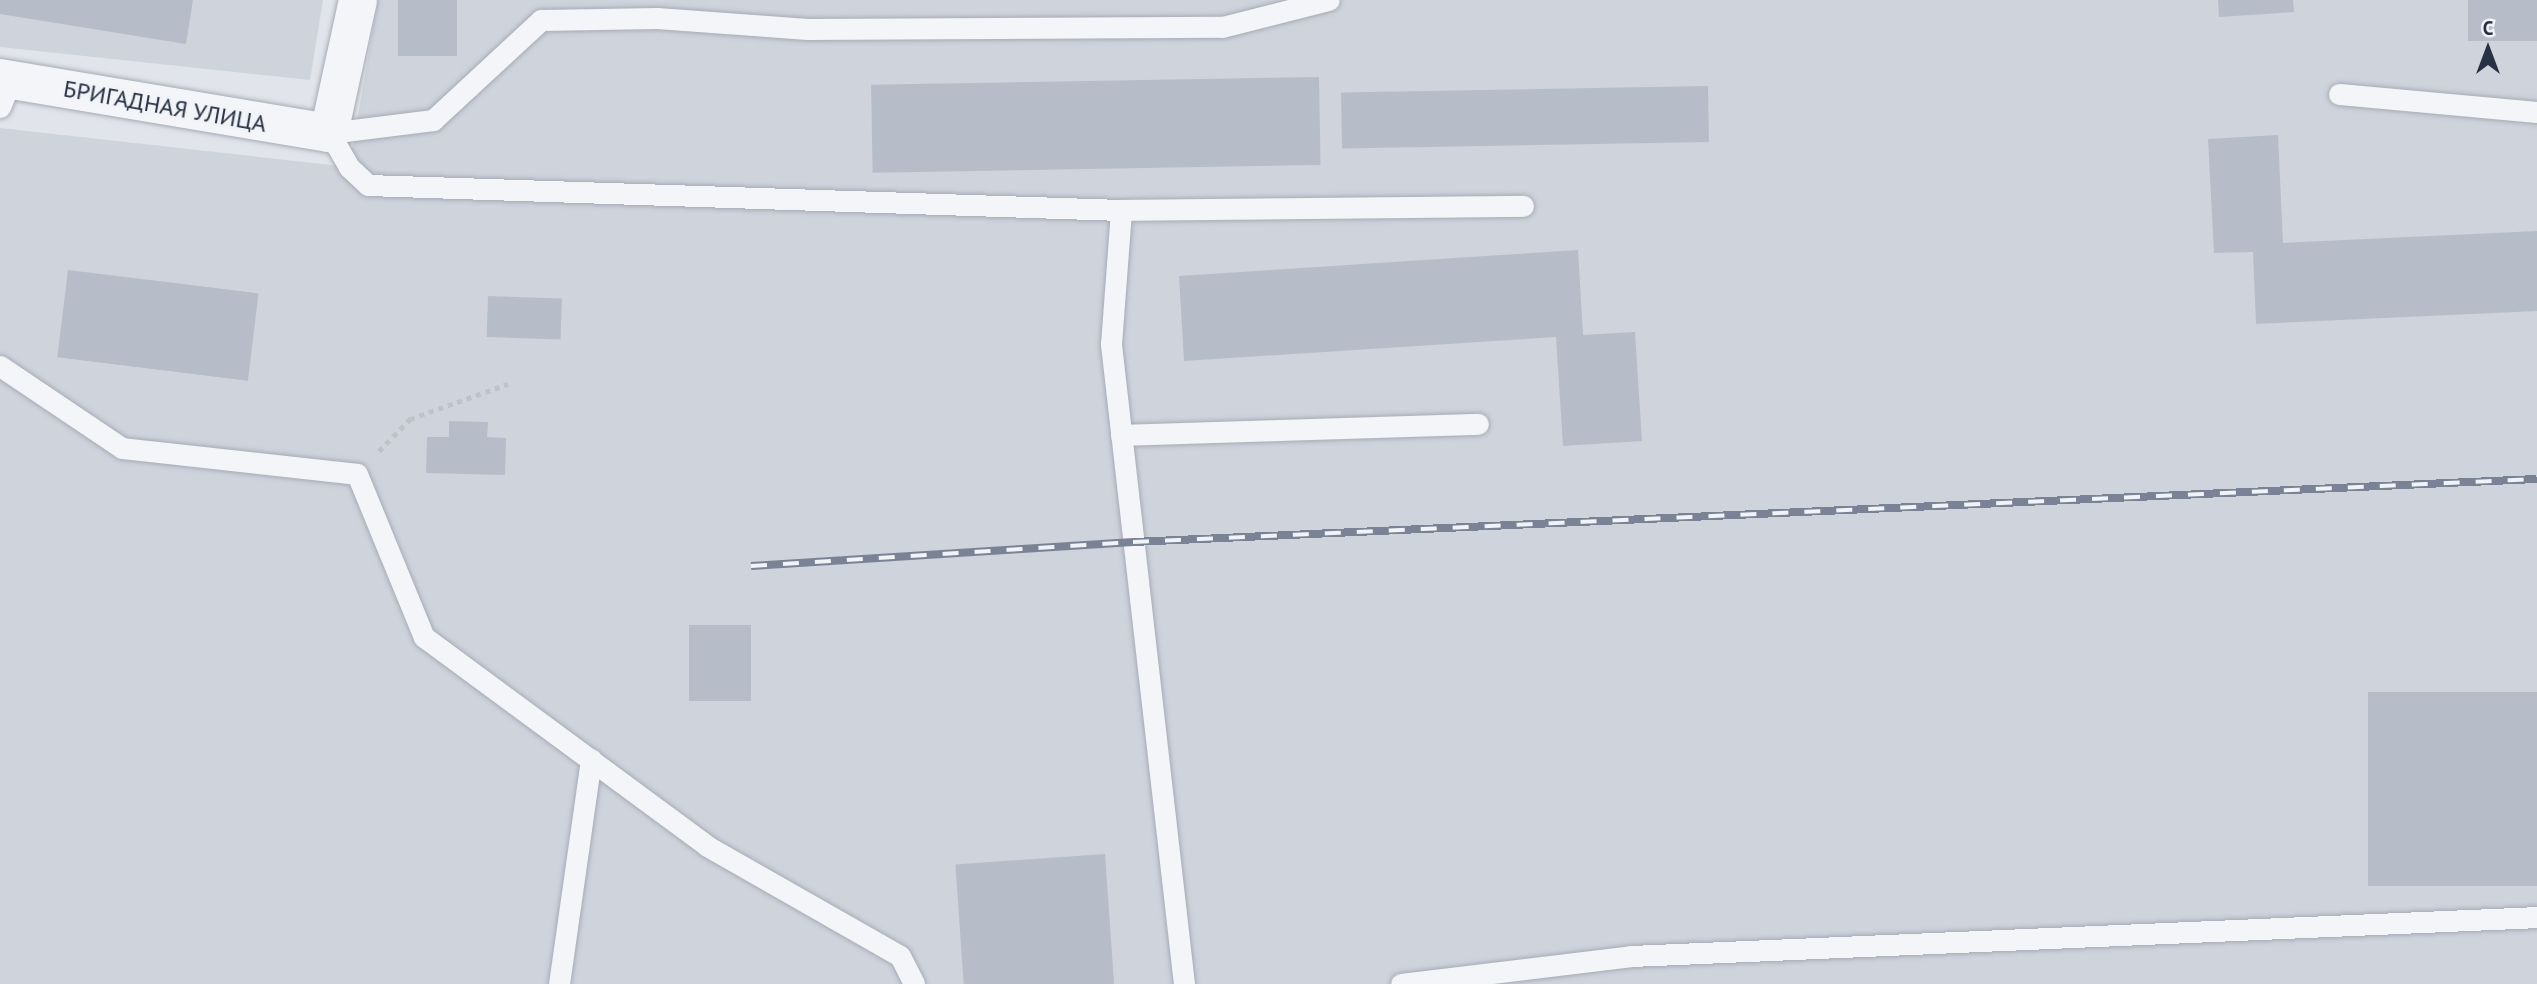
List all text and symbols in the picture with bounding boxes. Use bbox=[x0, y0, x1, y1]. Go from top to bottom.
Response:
north arrow bbox=[2453, 14, 2523, 84]
text: С bbox=[2483, 16, 2493, 40]
street label: БРИГАДНАЯ УЛИЦА bbox=[61, 74, 269, 138]

